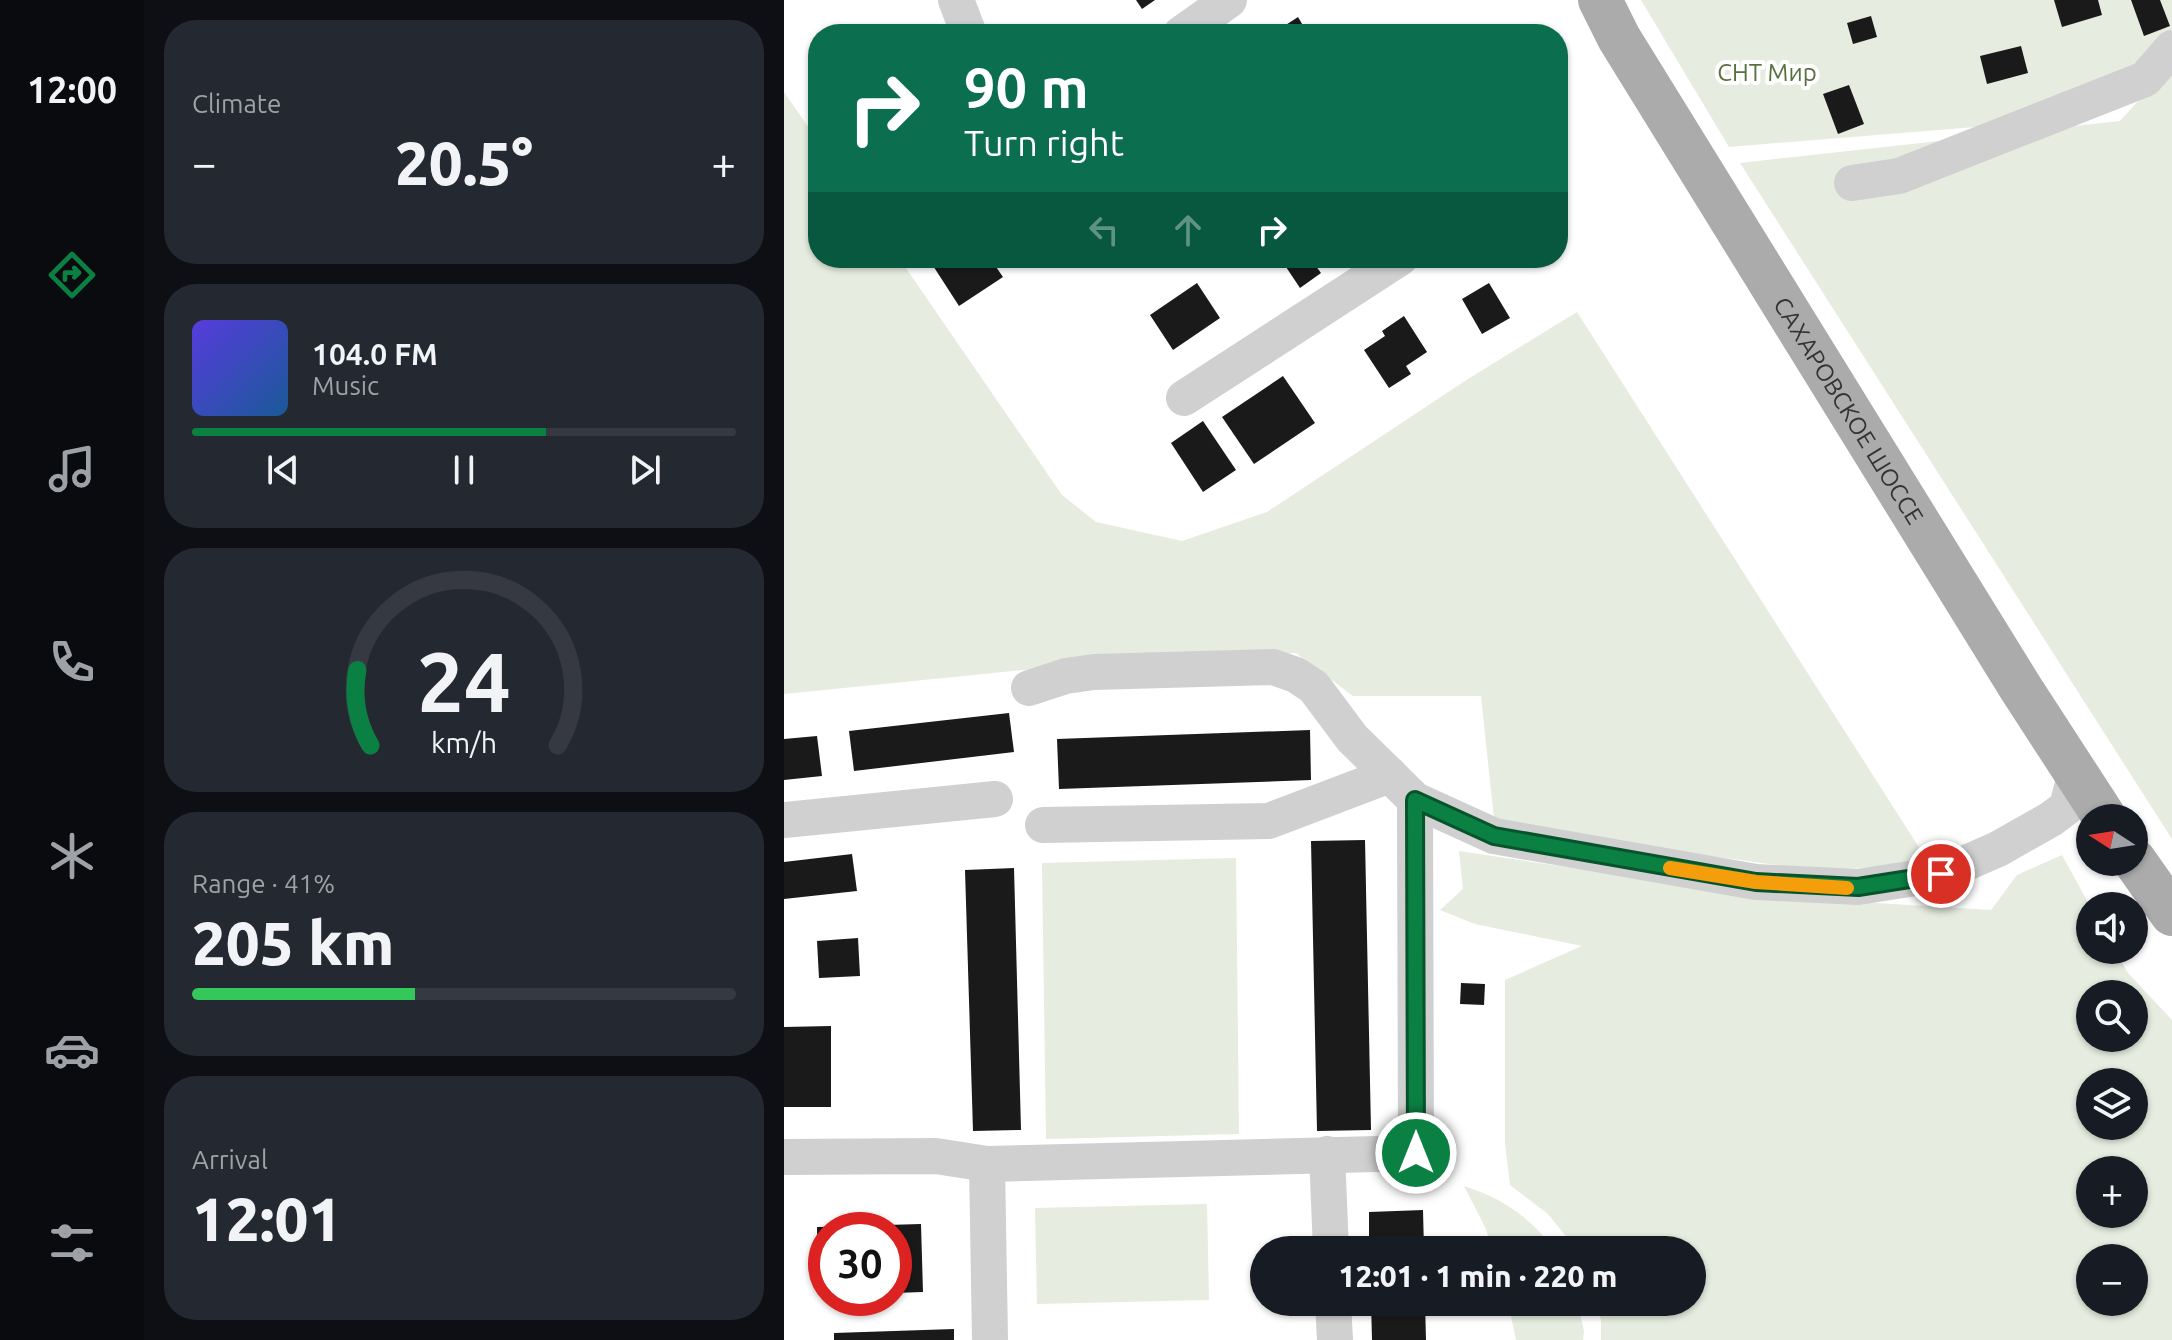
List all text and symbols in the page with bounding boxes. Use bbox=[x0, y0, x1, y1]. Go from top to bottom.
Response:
icon: right bbox=[832, 56, 936, 160]
text: 90 m bbox=[964, 56, 1089, 119]
park label: СНТ Мир bbox=[1717, 59, 1817, 86]
text: 12:00 bbox=[27, 69, 117, 110]
text: Climate bbox=[192, 89, 281, 118]
text: Turn right bbox=[964, 122, 1124, 163]
text: 20.5° bbox=[395, 129, 533, 196]
text: − bbox=[192, 138, 217, 187]
text: + bbox=[711, 138, 736, 187]
icon: left bbox=[1082, 208, 1126, 252]
icon: ahead bbox=[1166, 208, 1210, 252]
icon: right bbox=[1250, 208, 1294, 252]
icon: directions bbox=[44, 247, 100, 303]
street label: САХАРОВСКОЕ ШОССЕ bbox=[1769, 292, 1929, 529]
text: 104.0 FM bbox=[312, 337, 438, 371]
text: Music bbox=[312, 371, 379, 400]
icon: music bbox=[44, 441, 100, 497]
icon: previous bbox=[261, 448, 305, 492]
icon: pause bbox=[442, 448, 486, 492]
icon: next bbox=[623, 448, 667, 492]
icon: phone bbox=[44, 634, 100, 690]
text: 24 bbox=[417, 634, 511, 728]
text: km/h bbox=[431, 726, 497, 758]
north arrow bbox=[2076, 804, 2148, 876]
map controls bbox=[2076, 804, 2148, 1316]
icon: climate bbox=[44, 828, 100, 884]
pin bbox=[1907, 840, 1975, 908]
icon: arrive bbox=[1919, 852, 1963, 896]
text: Range · 41% bbox=[192, 869, 335, 898]
button: sound bbox=[2076, 892, 2148, 964]
text: 205 km bbox=[192, 909, 394, 976]
button: search bbox=[2076, 980, 2148, 1052]
icon: car bbox=[44, 1022, 100, 1078]
button: layers bbox=[2076, 1068, 2148, 1140]
position arrow bbox=[1374, 1111, 1458, 1195]
text: Arrival bbox=[192, 1145, 268, 1174]
button: + bbox=[2076, 1156, 2148, 1228]
text: 12:01 bbox=[192, 1185, 342, 1252]
speed limit sign: 30 bbox=[808, 1212, 912, 1316]
icon: filters bbox=[44, 1215, 100, 1271]
button: − bbox=[2076, 1244, 2148, 1316]
text: 12:01 · 1 min · 220 m bbox=[1339, 1259, 1617, 1293]

